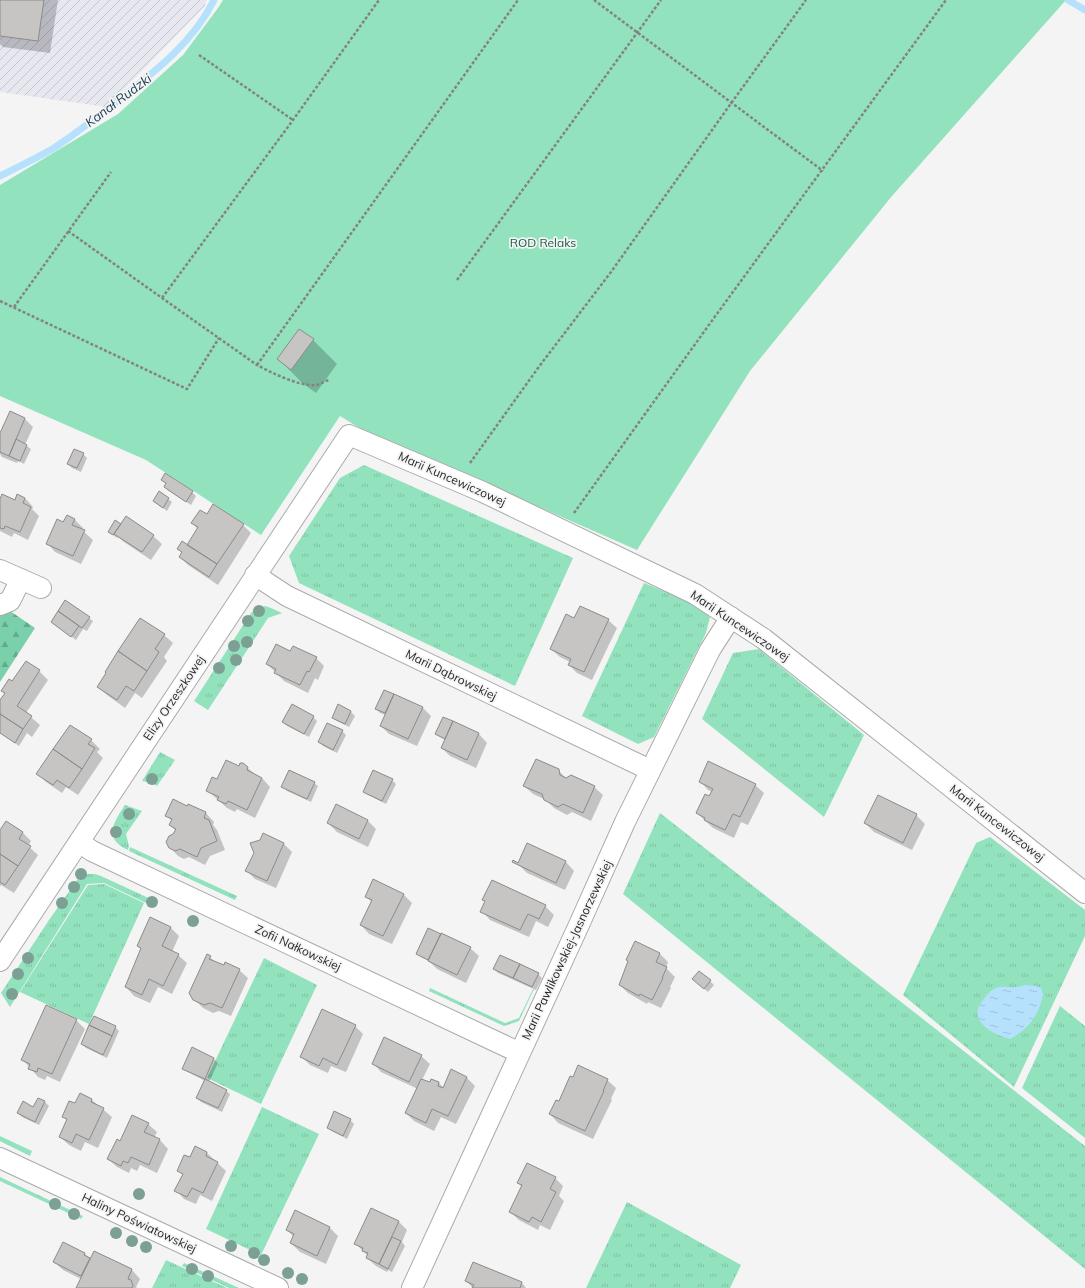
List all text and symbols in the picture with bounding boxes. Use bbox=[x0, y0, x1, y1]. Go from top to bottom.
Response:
water label: Kanał Rudzki bbox=[82, 69, 155, 130]
park label: ROD Relaks bbox=[510, 235, 576, 250]
street label: Marii Kuncewiczowej bbox=[396, 448, 508, 509]
street label: Marii Kuncewiczowej bbox=[688, 587, 793, 664]
street label: Marii Dąbrowskiej bbox=[403, 646, 499, 703]
street label: Elizy Orzeszkowej bbox=[140, 652, 208, 743]
street label: Marii Kuncewiczowej bbox=[947, 781, 1048, 864]
street label: Marii Pawlikowskiej-Jasnorzewskiej bbox=[518, 857, 615, 1042]
street label: Zofii Nałkowskiej bbox=[253, 921, 344, 974]
street label: Haliny Poświatowskiej bbox=[79, 1189, 199, 1256]

